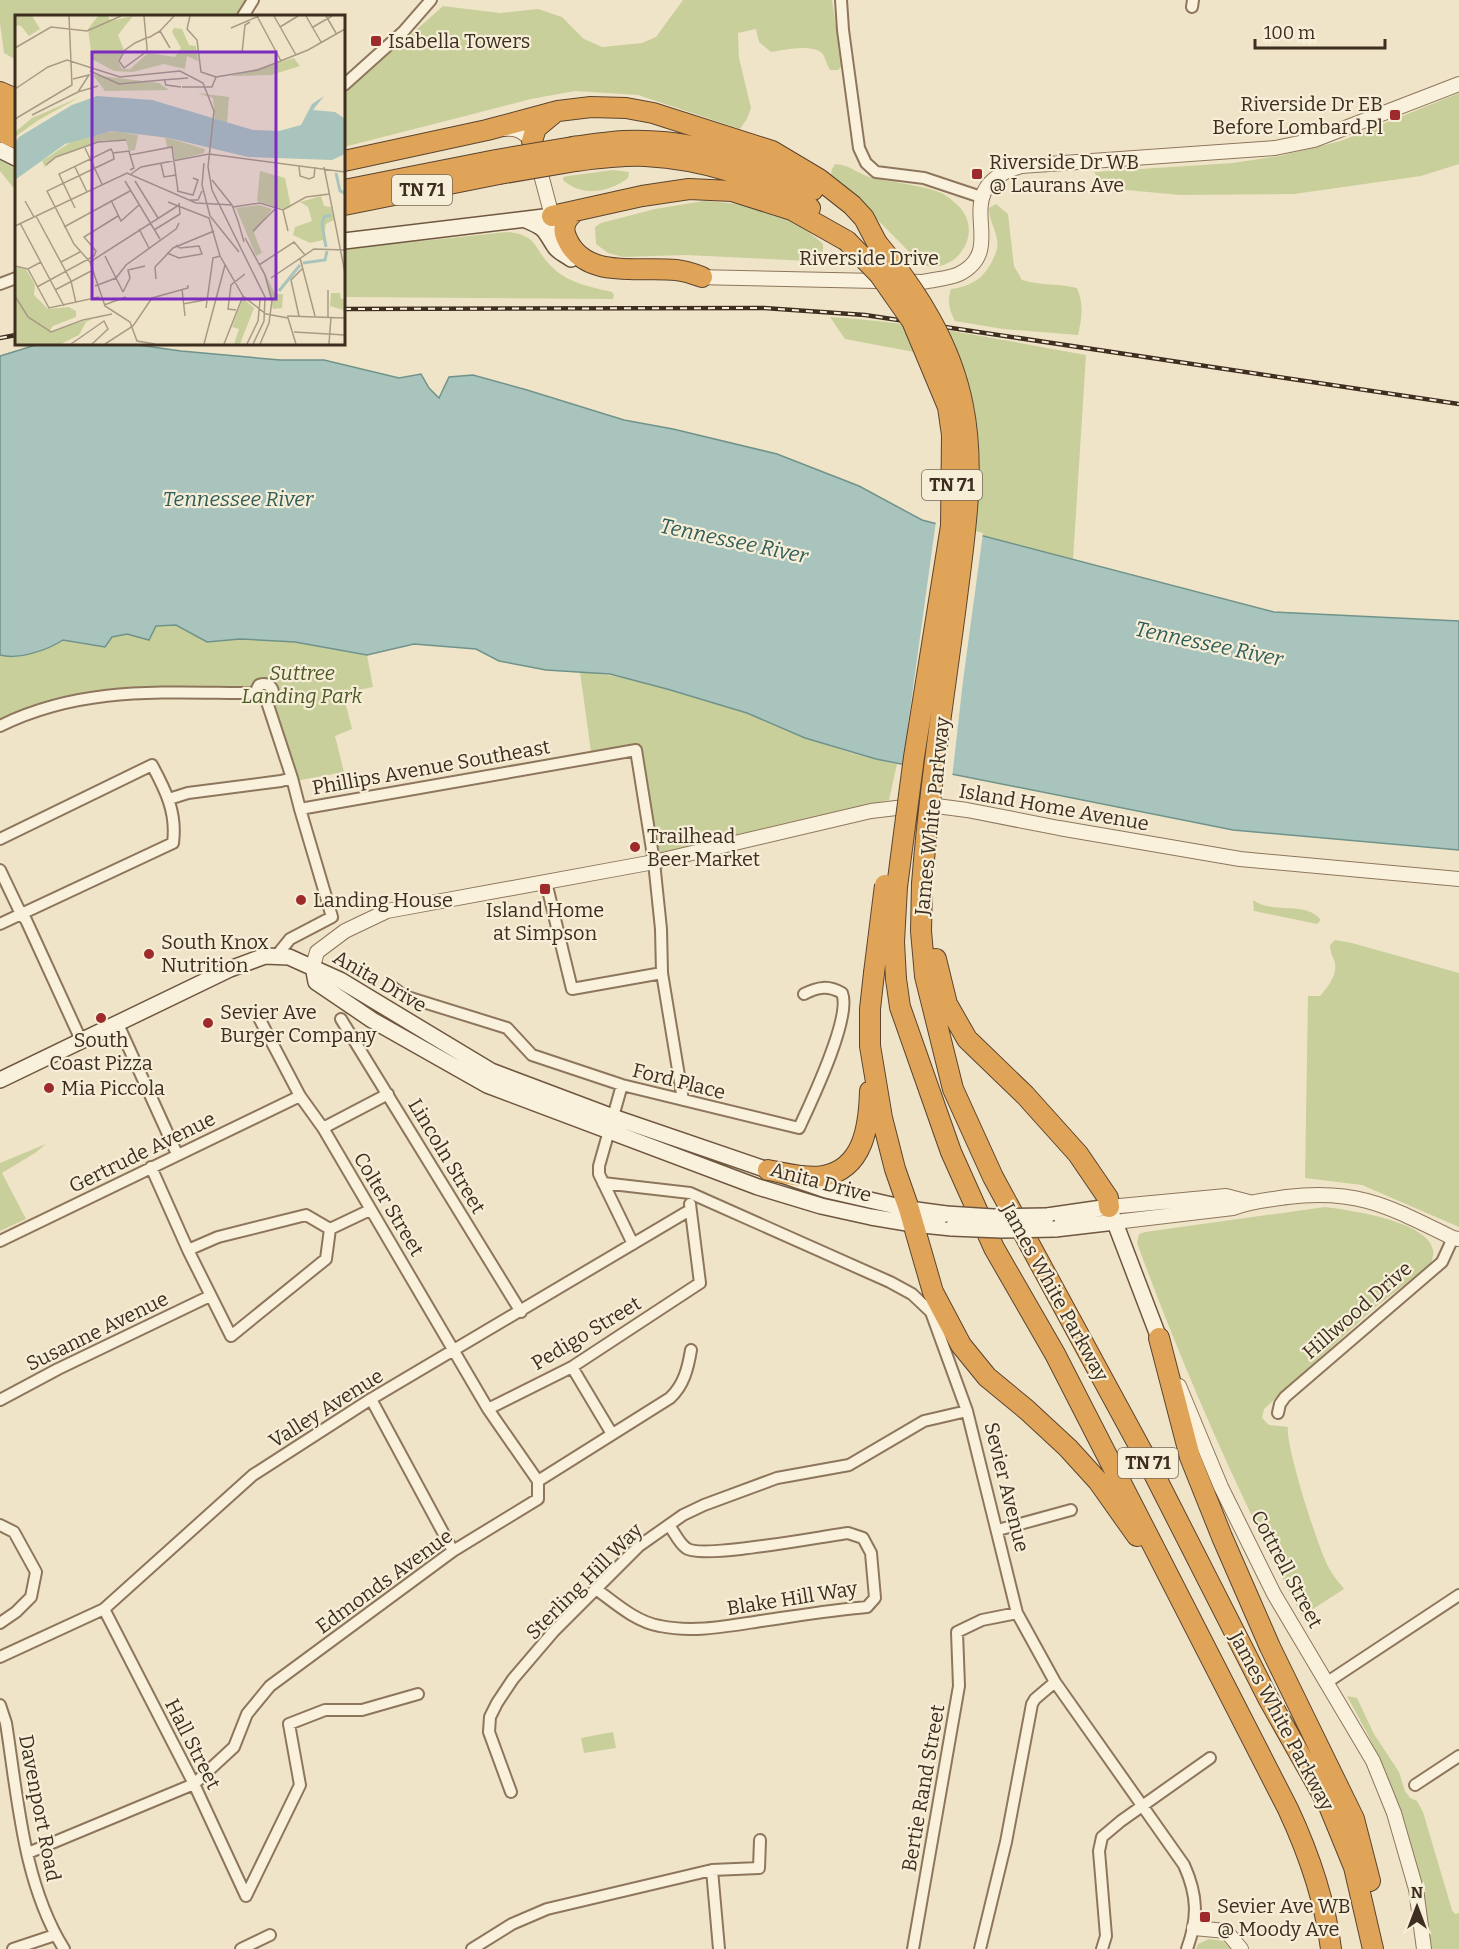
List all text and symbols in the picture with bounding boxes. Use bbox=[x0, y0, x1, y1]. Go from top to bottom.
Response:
scale bar bbox=[1255, 12, 1386, 50]
inset map bbox=[15, 15, 345, 345]
text: 100 m bbox=[1264, 22, 1315, 44]
place label: Isabella Towers bbox=[388, 29, 530, 53]
marker: Isabella Towers bbox=[369, 34, 383, 48]
place label: Riverside Dr EB Before Lombard Pl bbox=[1212, 92, 1383, 139]
marker: Riverside Dr EB Before Lombard Pl bbox=[1388, 108, 1402, 122]
place label: Riverside Dr WB @ Laurans Ave bbox=[989, 150, 1139, 197]
marker: Riverside Dr WB @ Laurans Ave bbox=[970, 167, 984, 181]
road number: TN 71 bbox=[392, 175, 452, 205]
street label: Riverside Drive bbox=[799, 246, 939, 270]
road number: TN 71 bbox=[922, 470, 982, 500]
water label: Tennessee River bbox=[163, 486, 315, 512]
water label: Tennessee River bbox=[658, 513, 812, 570]
water label: Tennessee River bbox=[1133, 616, 1287, 673]
park label: Suttree Landing Park bbox=[242, 661, 363, 708]
street label: James White Parkway bbox=[910, 715, 954, 918]
street label: Phillips Avenue Southeast bbox=[310, 734, 552, 800]
street label: Island Home Avenue bbox=[957, 778, 1151, 836]
place label: Trailhead Beer Market bbox=[647, 824, 760, 871]
marker: Trailhead Beer Market bbox=[628, 840, 642, 854]
marker: Island Home at Simpson bbox=[538, 882, 552, 896]
place label: Landing House bbox=[313, 888, 453, 912]
marker: Landing House bbox=[294, 893, 308, 907]
place label: Island Home at Simpson bbox=[486, 898, 604, 945]
place label: South Knox Nutrition bbox=[161, 930, 269, 977]
street label: Anita Drive bbox=[329, 945, 431, 1017]
marker: South Knox Nutrition bbox=[142, 947, 156, 961]
place label: Sevier Ave Burger Company bbox=[220, 1000, 377, 1047]
marker: South Coast Pizza bbox=[94, 1011, 108, 1025]
marker: Sevier Ave Burger Company bbox=[201, 1016, 215, 1030]
place label: South Coast Pizza bbox=[49, 1028, 153, 1075]
street label: Ford Place bbox=[630, 1058, 728, 1104]
place label: Mia Piccola bbox=[61, 1076, 165, 1100]
marker: Mia Piccola bbox=[42, 1081, 56, 1095]
street label: Lincoln Street bbox=[403, 1094, 491, 1218]
street label: Gertrude Avenue bbox=[65, 1106, 219, 1198]
street label: Colter Street bbox=[349, 1148, 429, 1260]
street label: Anita Drive bbox=[768, 1157, 874, 1207]
street label: James White Parkway bbox=[996, 1198, 1114, 1386]
street label: Hillwood Drive bbox=[1298, 1256, 1416, 1364]
street label: Susanne Avenue bbox=[22, 1286, 172, 1376]
street label: Pedigo Street bbox=[527, 1291, 645, 1375]
street label: Valley Avenue bbox=[264, 1363, 388, 1453]
street label: Sevier Avenue bbox=[979, 1420, 1035, 1554]
road number: TN 71 bbox=[1118, 1448, 1178, 1478]
street label: Cottrell Street bbox=[1246, 1506, 1328, 1632]
street label: Sterling Hill Way bbox=[521, 1517, 648, 1644]
street label: Edmonds Avenue bbox=[311, 1523, 457, 1639]
street label: Blake Hill Way bbox=[725, 1576, 859, 1620]
street label: James White Parkway bbox=[1224, 1626, 1340, 1815]
street label: Hall Street bbox=[160, 1695, 226, 1793]
street label: Bertie Rand Street bbox=[896, 1703, 950, 1873]
street label: Davenport Road bbox=[14, 1733, 66, 1883]
north arrow bbox=[1387, 1877, 1447, 1937]
text: N bbox=[1411, 1883, 1423, 1902]
place label: Sevier Ave WB @ Moody Ave bbox=[1217, 1894, 1351, 1941]
marker: Sevier Ave WB @ Moody Ave bbox=[1198, 1910, 1212, 1924]

